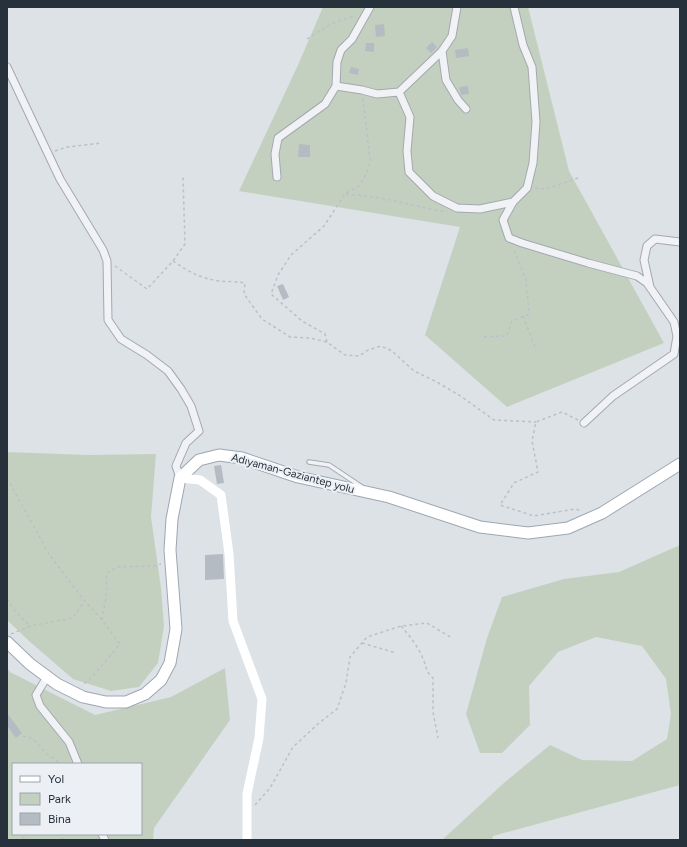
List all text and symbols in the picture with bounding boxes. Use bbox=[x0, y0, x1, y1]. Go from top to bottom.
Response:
street label: Adıyaman-Gaziantep yolu bbox=[230, 451, 356, 496]
legend bbox=[12, 763, 142, 835]
text: Yol bbox=[48, 772, 64, 786]
text: Park bbox=[48, 792, 71, 806]
text: Bina bbox=[48, 812, 71, 826]

